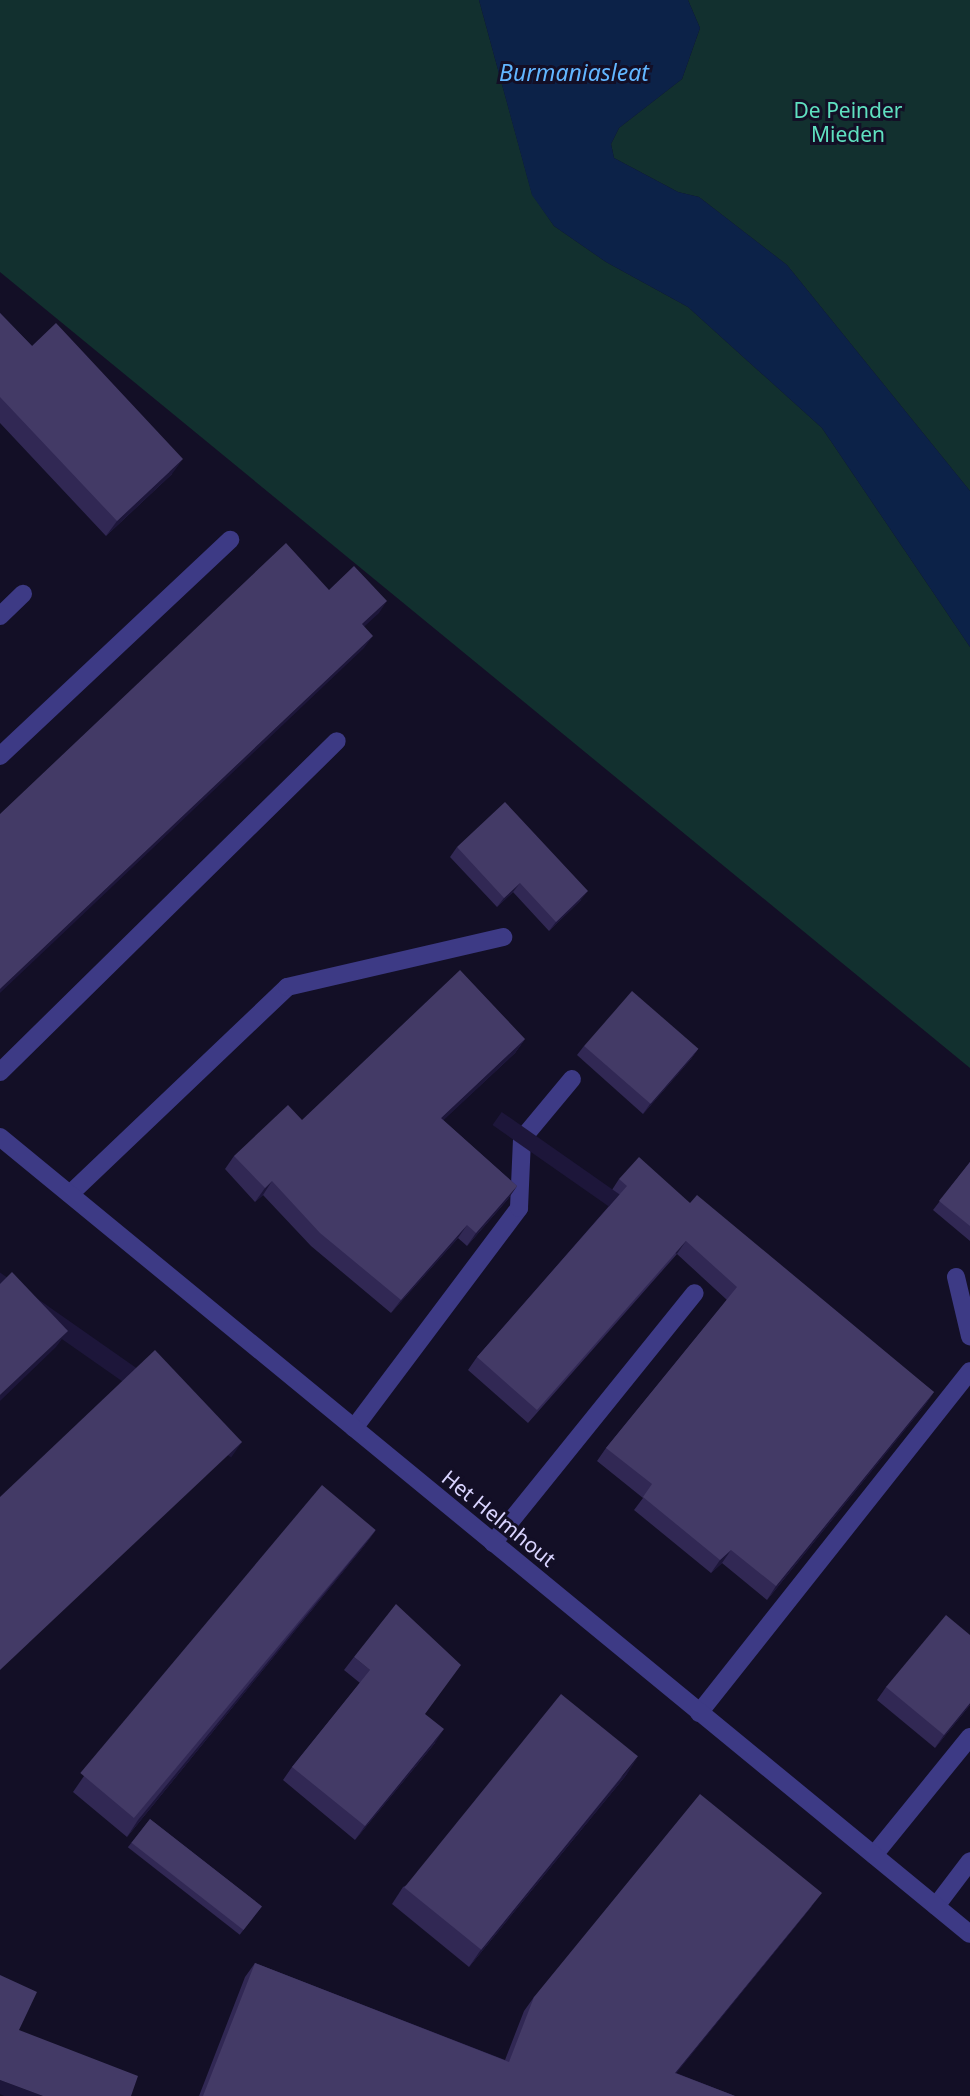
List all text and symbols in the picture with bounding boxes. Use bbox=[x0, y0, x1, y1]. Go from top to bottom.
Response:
water label: Burmaniasleat bbox=[499, 58, 649, 86]
park label: De Peinder Mieden bbox=[793, 97, 903, 147]
street label: Het Helmhout bbox=[437, 1464, 561, 1572]

